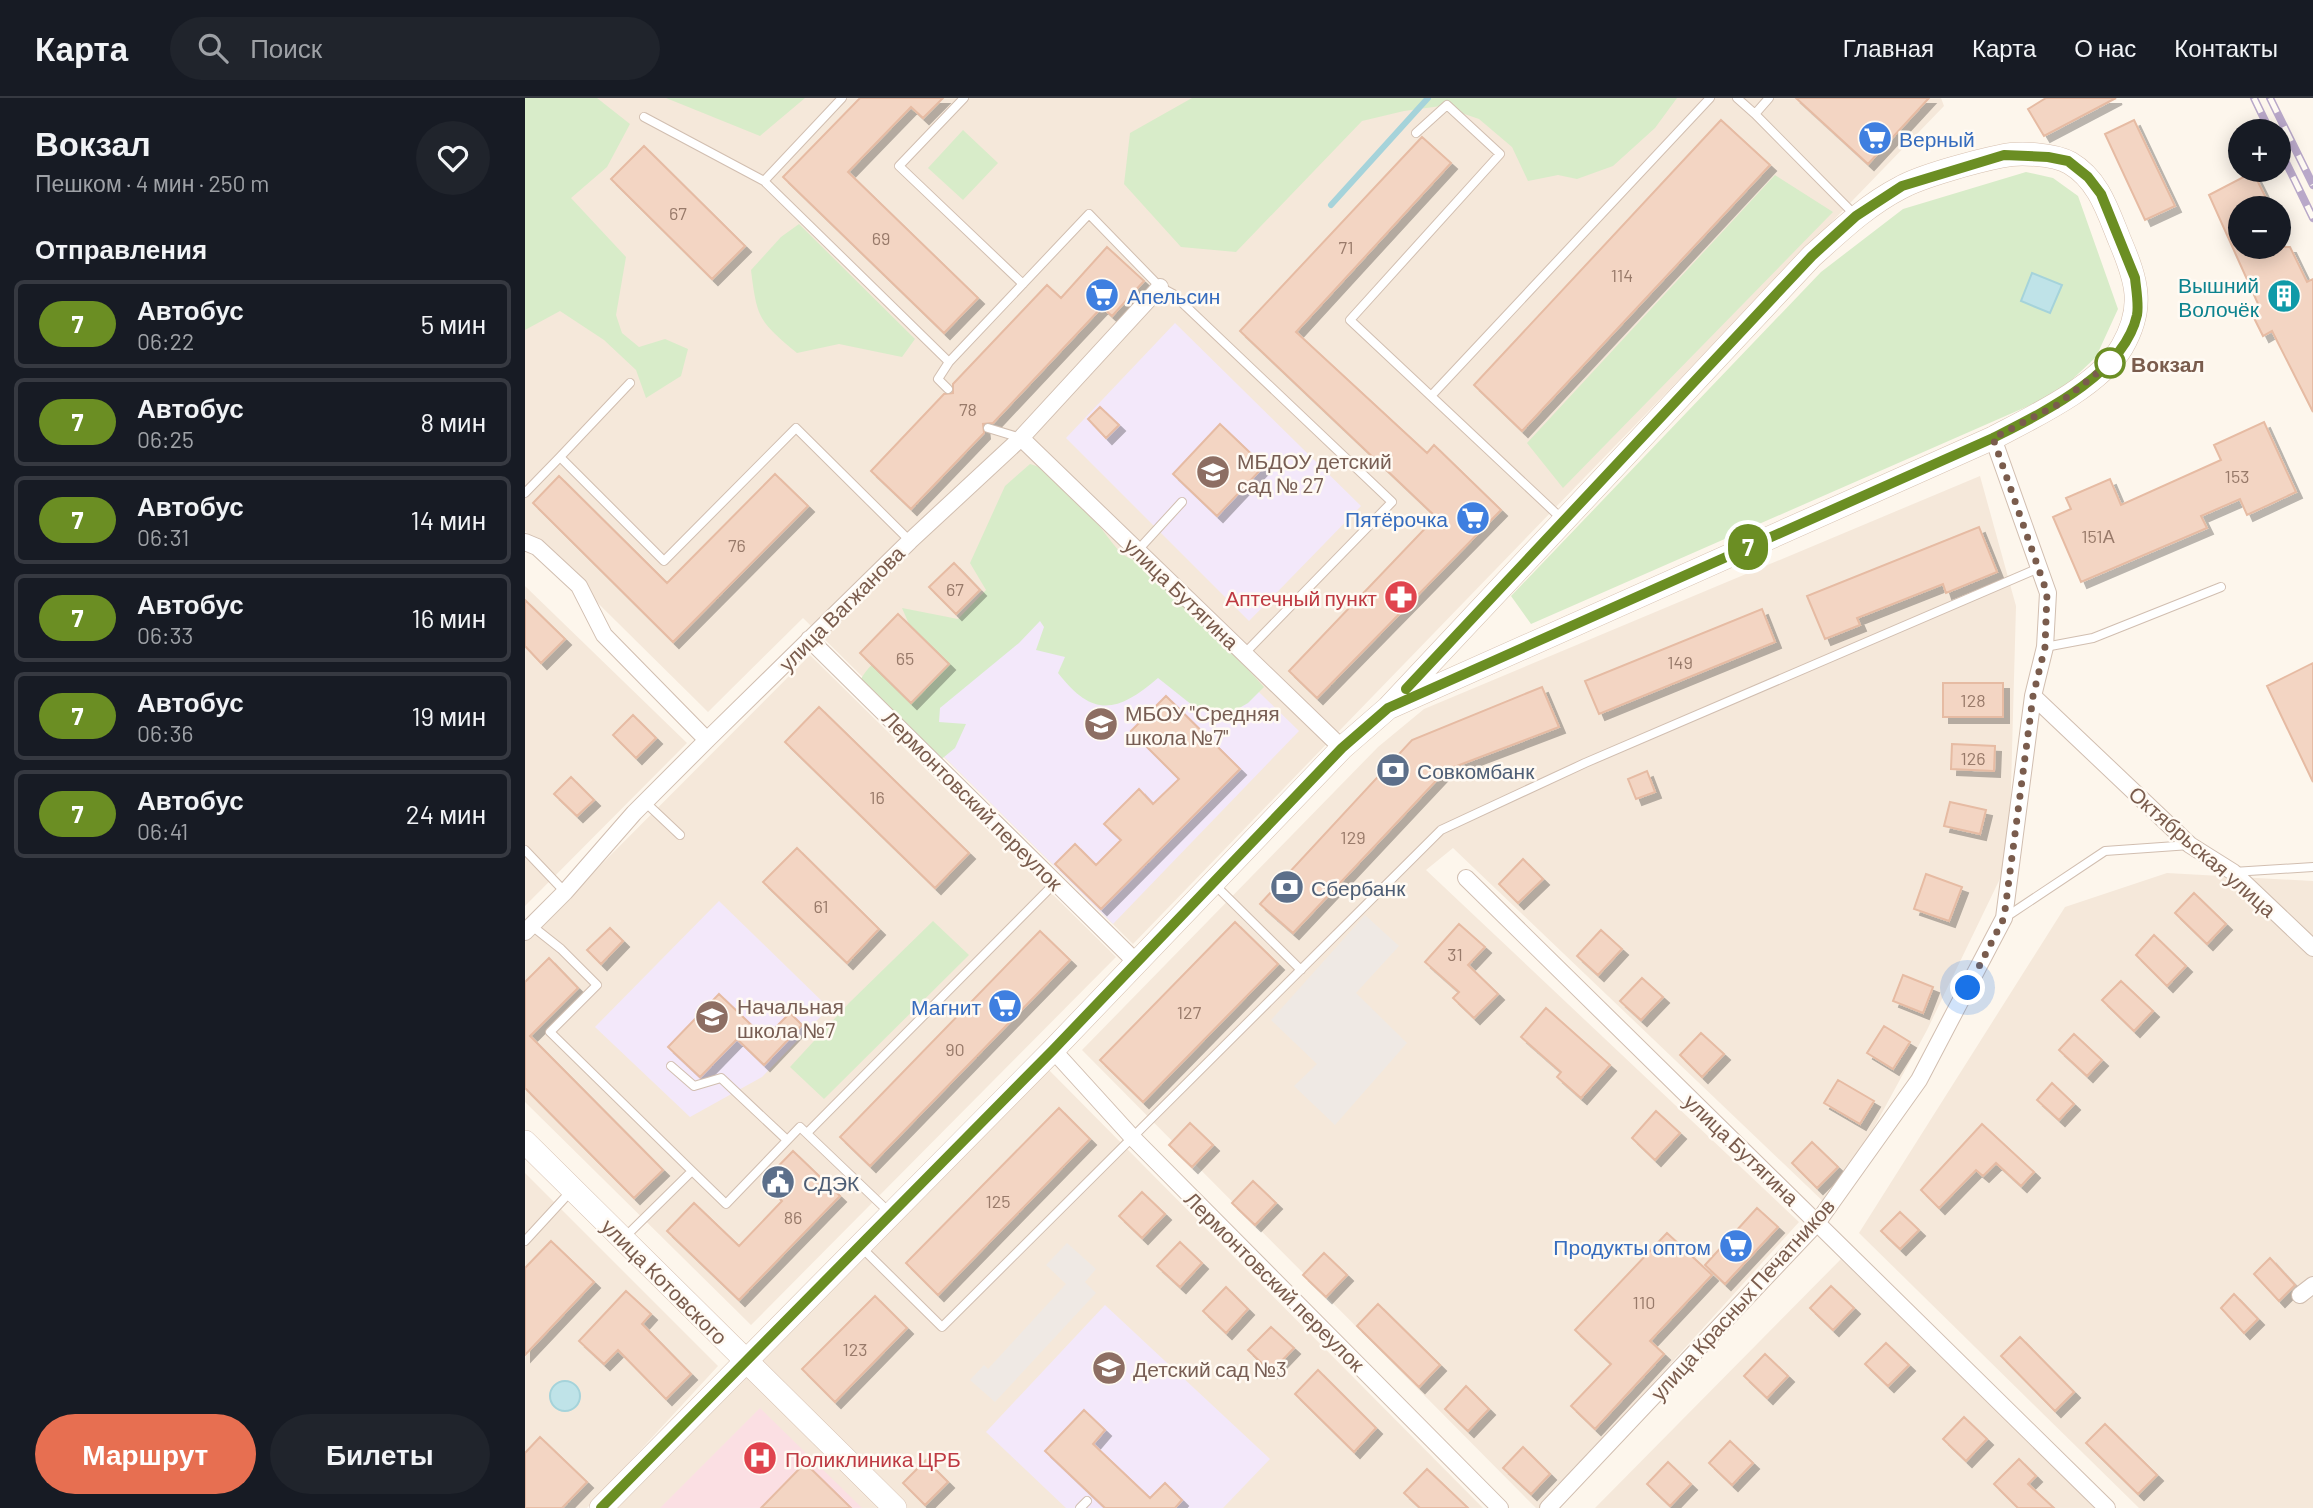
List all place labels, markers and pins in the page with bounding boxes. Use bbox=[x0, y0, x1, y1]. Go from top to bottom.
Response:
supermarket icon: Верный bbox=[1856, 119, 1894, 157]
place label: Верный bbox=[1899, 126, 1975, 151]
place label: Вышний Волочёк bbox=[2178, 272, 2260, 321]
supermarket icon: Апельсин bbox=[1083, 276, 1121, 314]
building icon: Вышний Волочёк bbox=[2265, 277, 2303, 315]
place label: Апельсин bbox=[1127, 283, 1220, 308]
marker: Вокзал bbox=[2095, 348, 2125, 378]
place label: Вокзал bbox=[2131, 351, 2205, 376]
place label: МБДОУ детский сад № 27 bbox=[1237, 448, 1392, 497]
school or university icon: МБДОУ детский сад № 27 bbox=[1194, 453, 1232, 491]
supermarket icon: Пятёрочка bbox=[1454, 499, 1492, 537]
place label: Пятёрочка bbox=[1345, 506, 1448, 531]
pharmacy icon: Аптечный пункт bbox=[1382, 578, 1420, 616]
place label: Аптечный пункт bbox=[1225, 585, 1377, 610]
place label: МБОУ "Средняя школа №7" bbox=[1125, 700, 1280, 749]
school or university icon: МБОУ "Средняя школа №7" bbox=[1082, 705, 1120, 743]
bank icon: Совкомбанк bbox=[1374, 751, 1412, 789]
place label: Совкомбанк bbox=[1417, 758, 1535, 783]
bank icon: Сбербанк bbox=[1268, 868, 1306, 906]
place label: Сбербанк bbox=[1311, 875, 1406, 900]
supermarket icon: Магнит bbox=[986, 987, 1024, 1025]
place label: Начальная школа №7 bbox=[737, 993, 844, 1042]
place label: Магнит bbox=[911, 994, 981, 1019]
school or university icon: Начальная школа №7 bbox=[693, 998, 731, 1036]
public building icon: СДЭК bbox=[759, 1163, 797, 1201]
place label: СДЭК bbox=[803, 1170, 860, 1195]
supermarket icon: Продукты оптом bbox=[1717, 1227, 1755, 1265]
place label: Продукты оптом bbox=[1553, 1234, 1711, 1259]
school or university icon: Детский сад №3 bbox=[1090, 1349, 1128, 1387]
place label: Детский сад №3 bbox=[1133, 1356, 1287, 1381]
hospital icon: Поликлиника ЦРБ bbox=[741, 1439, 779, 1477]
place label: Поликлиника ЦРБ bbox=[785, 1446, 961, 1471]

